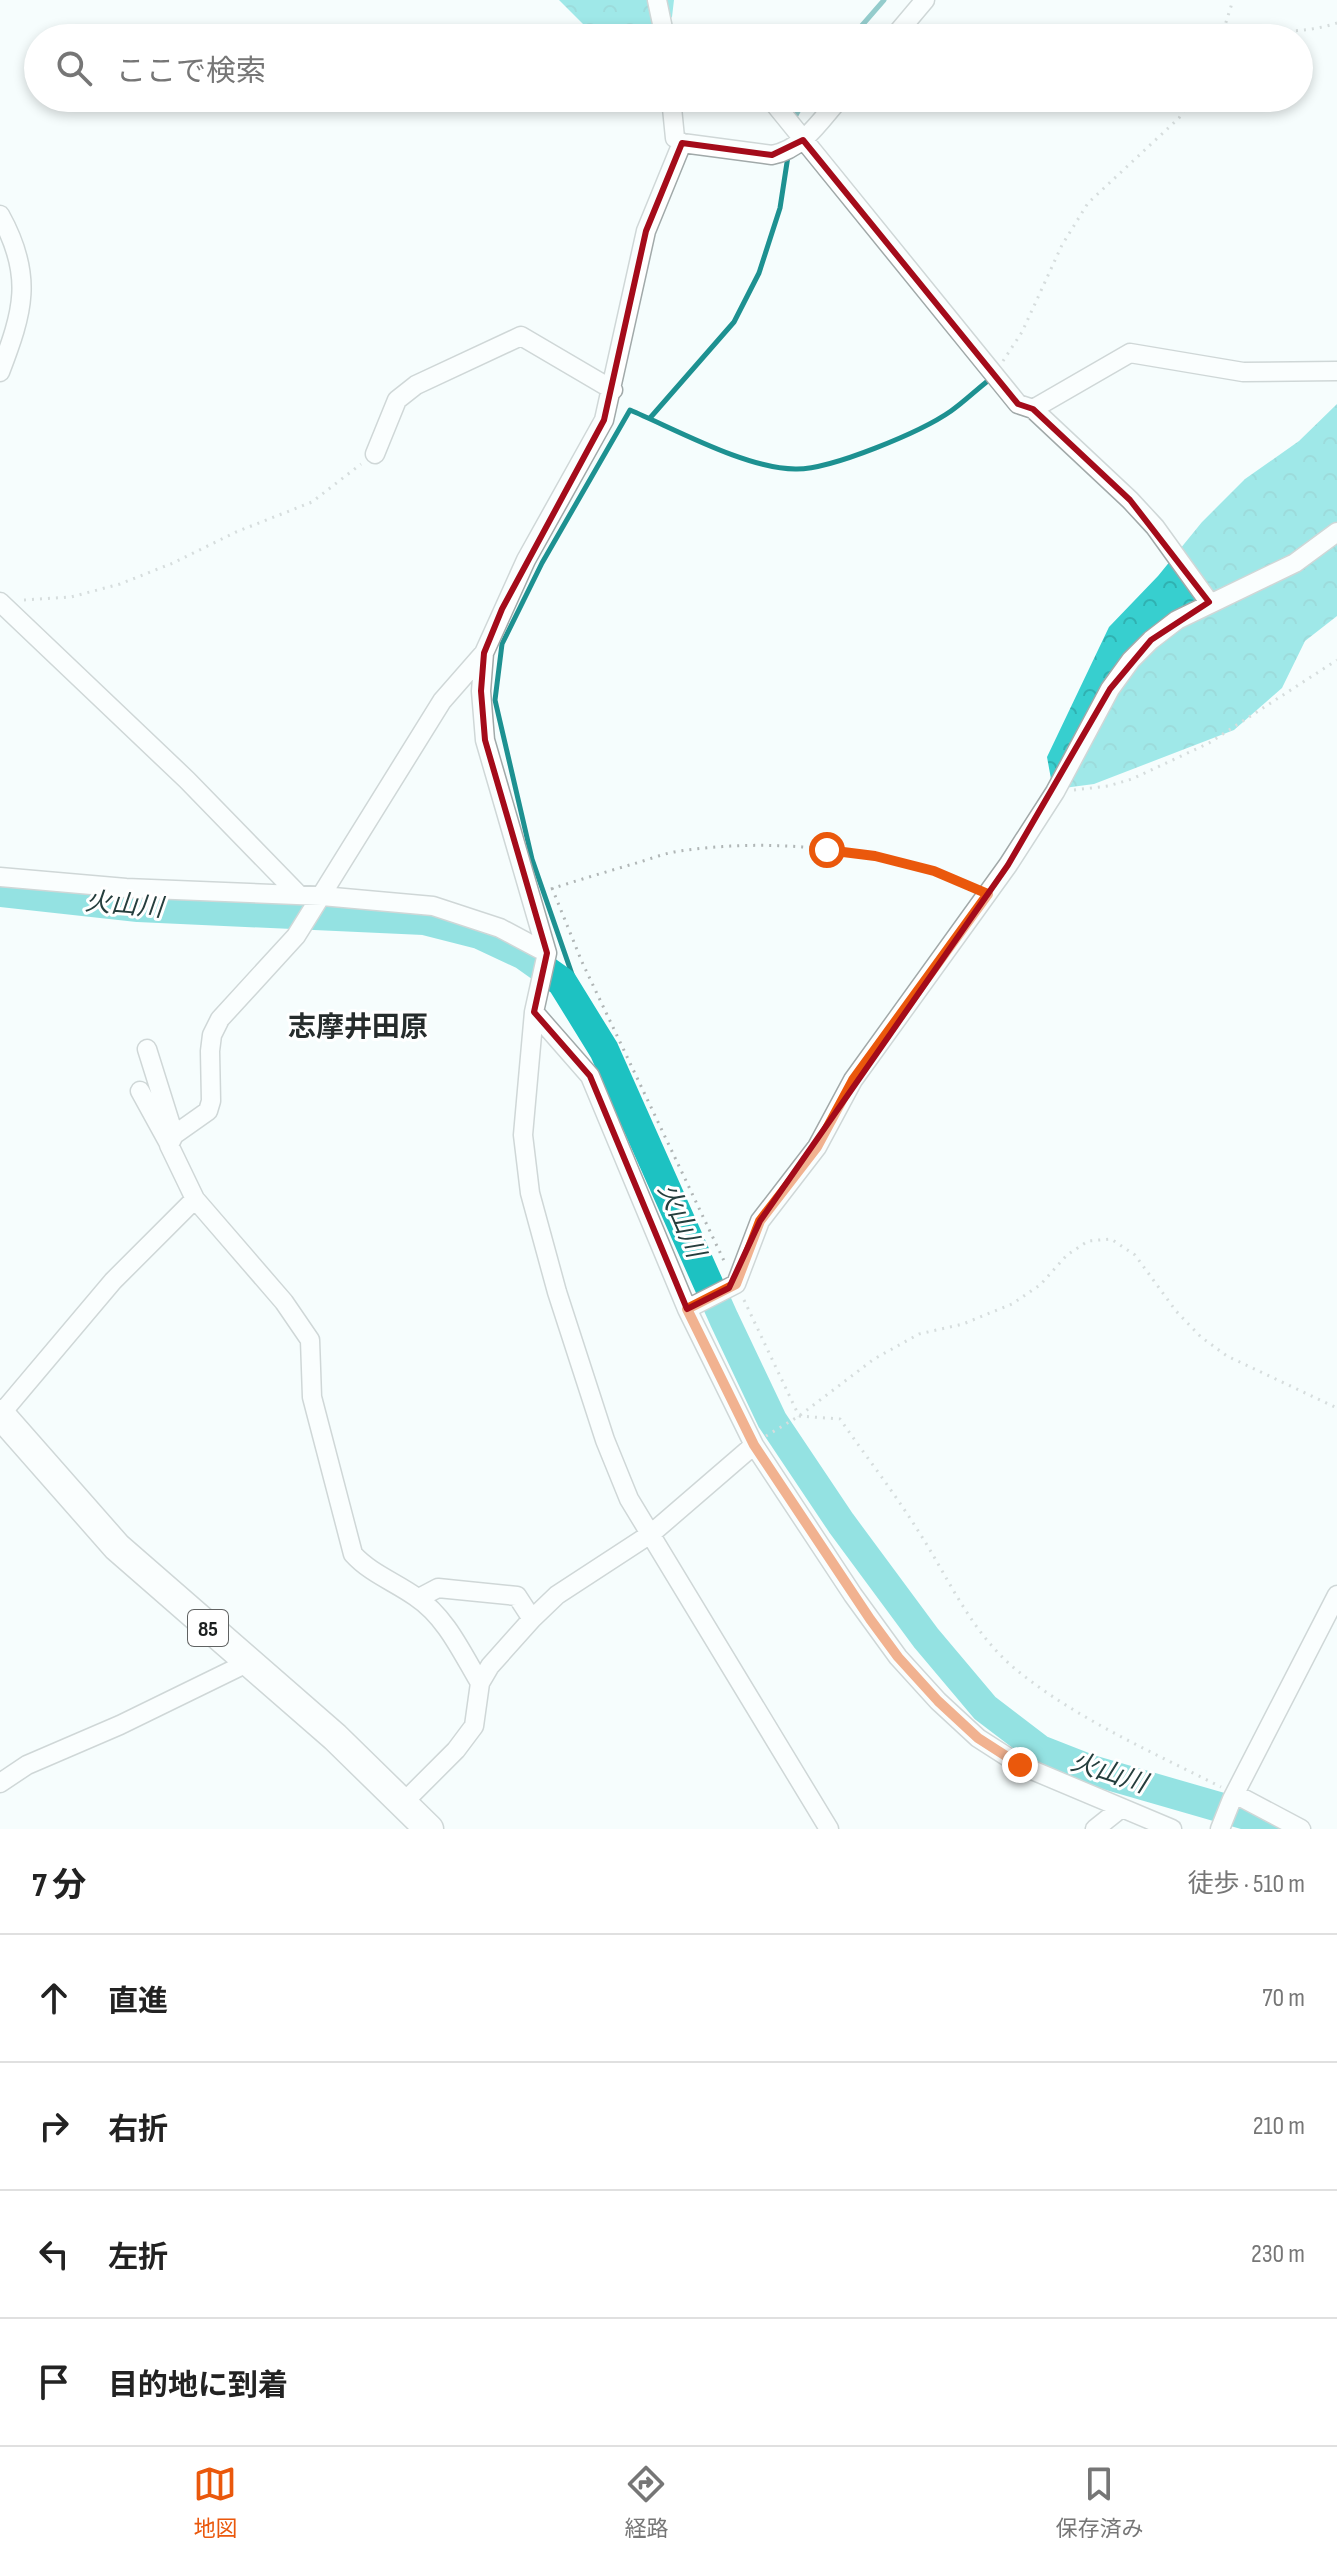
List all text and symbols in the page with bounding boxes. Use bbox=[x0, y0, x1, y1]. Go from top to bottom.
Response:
search box bbox=[24, 24, 1313, 112]
icon: search bbox=[52, 46, 96, 90]
text: ここで検索 bbox=[116, 54, 266, 90]
route start bbox=[809, 832, 845, 868]
water label: 火山川 bbox=[84, 887, 167, 925]
district label: 志摩井田原 bbox=[288, 1011, 428, 1044]
water label: 火山川 bbox=[651, 1179, 712, 1265]
road number: 85 bbox=[188, 1610, 228, 1646]
route end bbox=[1002, 1747, 1038, 1783]
water label: 火山川 bbox=[1067, 1747, 1153, 1801]
text: 7 分 bbox=[32, 1865, 86, 1906]
text: 徒歩 · 510 m bbox=[1188, 1869, 1305, 1900]
icon: ahead bbox=[32, 1976, 76, 2020]
text: 70 m bbox=[1262, 1983, 1305, 2014]
text: 直進 bbox=[108, 1984, 168, 2020]
icon: right bbox=[32, 2104, 76, 2148]
text: 210 m bbox=[1253, 2111, 1305, 2142]
text: 右折 bbox=[108, 2112, 168, 2148]
icon: left bbox=[32, 2232, 76, 2276]
text: 230 m bbox=[1251, 2239, 1305, 2270]
text: 左折 bbox=[108, 2240, 168, 2276]
icon: arrive bbox=[32, 2360, 76, 2404]
text: 目的地に到着 bbox=[108, 2368, 288, 2404]
tab: 地図 bbox=[193, 2462, 238, 2543]
tab: 経路 bbox=[624, 2462, 669, 2543]
tab: 保存済み bbox=[1055, 2462, 1144, 2543]

